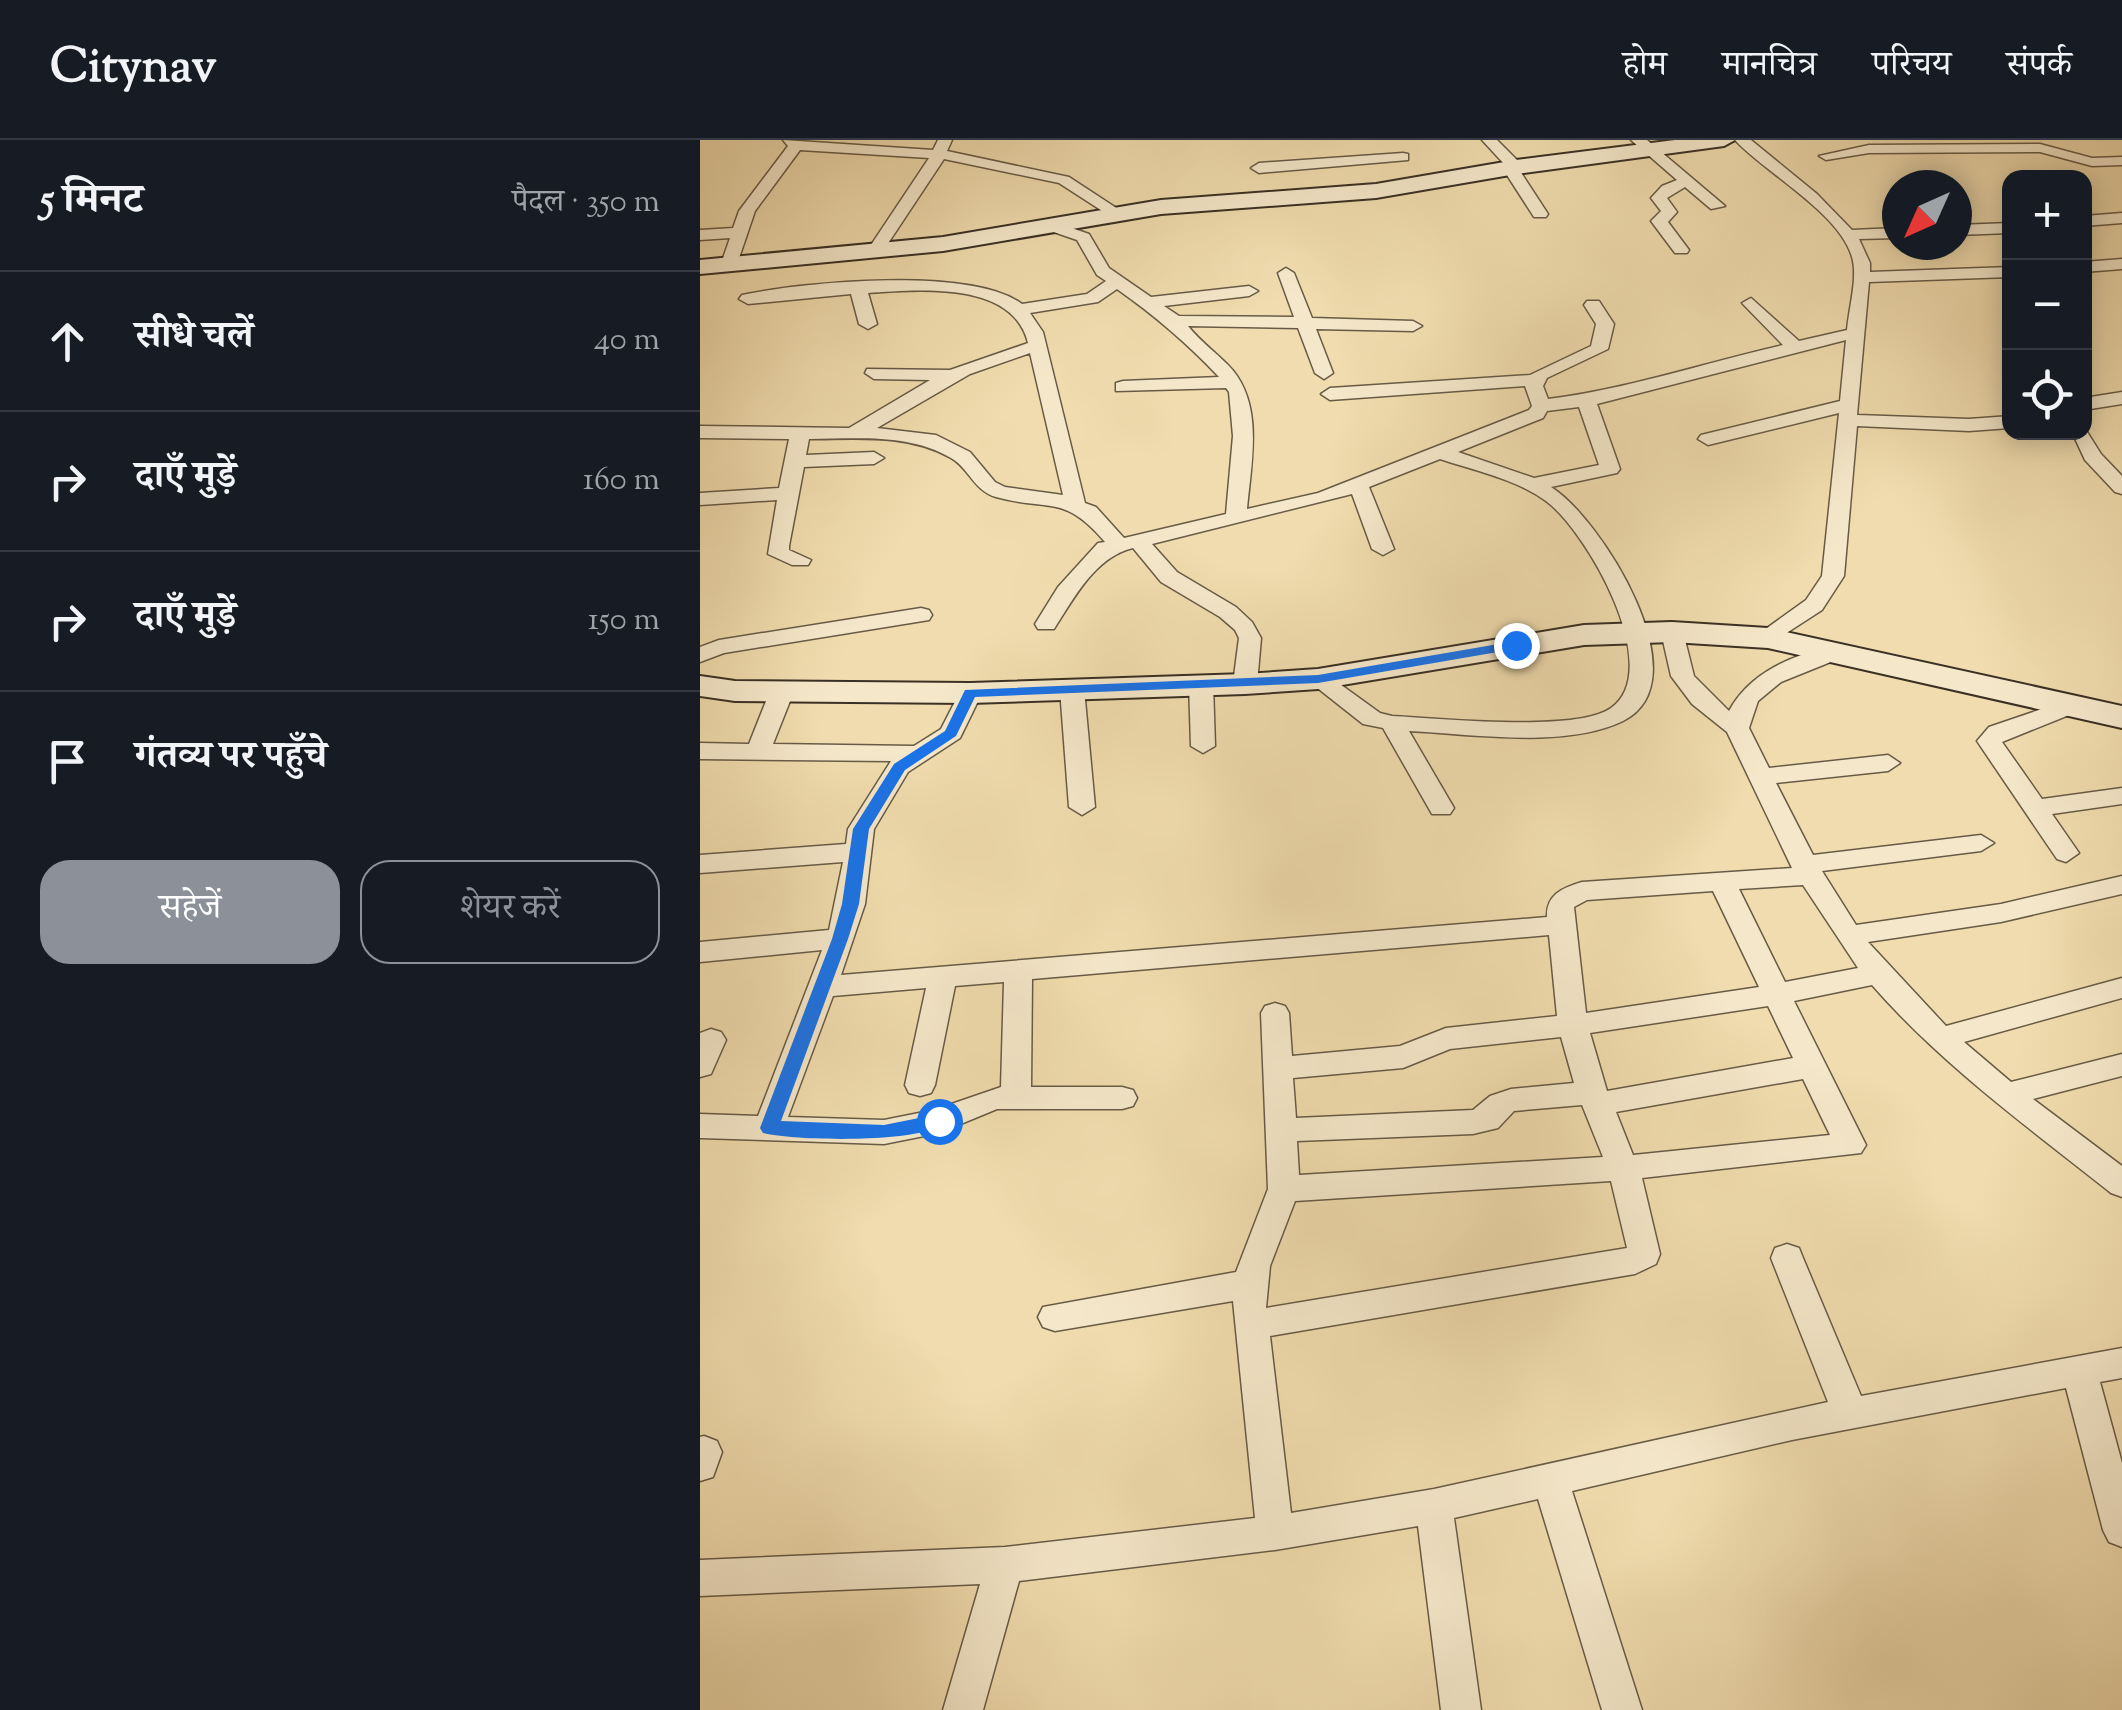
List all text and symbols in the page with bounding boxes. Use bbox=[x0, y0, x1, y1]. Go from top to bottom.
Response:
text: Citynav bbox=[50, 35, 217, 104]
text: होम bbox=[1622, 41, 1667, 92]
text: मानचित्र bbox=[1722, 41, 1817, 92]
text: परिचय bbox=[1872, 41, 1951, 92]
text: संपर्क bbox=[2006, 41, 2072, 92]
north arrow bbox=[1882, 170, 1972, 260]
map controls bbox=[2002, 170, 2092, 440]
button: + bbox=[2002, 170, 2092, 260]
text: 5 मिनट bbox=[40, 172, 143, 232]
text: पैदल · 350 m bbox=[512, 180, 660, 226]
button: − bbox=[2002, 260, 2092, 350]
text: सीधे चलें bbox=[135, 311, 253, 365]
icon: ahead bbox=[40, 314, 95, 369]
text: 40 m bbox=[594, 318, 660, 364]
button: locate bbox=[2002, 350, 2092, 440]
text: दाएँ मुड़ें bbox=[135, 451, 236, 505]
icon: right bbox=[40, 454, 95, 509]
text: 160 m bbox=[583, 458, 660, 504]
text: दाएँ मुड़ें bbox=[135, 591, 236, 645]
icon: right bbox=[40, 594, 95, 649]
text: 150 m bbox=[588, 598, 660, 644]
route end bbox=[1494, 623, 1540, 669]
text: गंतव्य पर पहुँचे bbox=[135, 731, 327, 785]
icon: arrive bbox=[40, 734, 95, 789]
button: सहेजें bbox=[40, 860, 340, 964]
button: शेयर करें bbox=[360, 860, 660, 964]
route start bbox=[917, 1099, 963, 1145]

